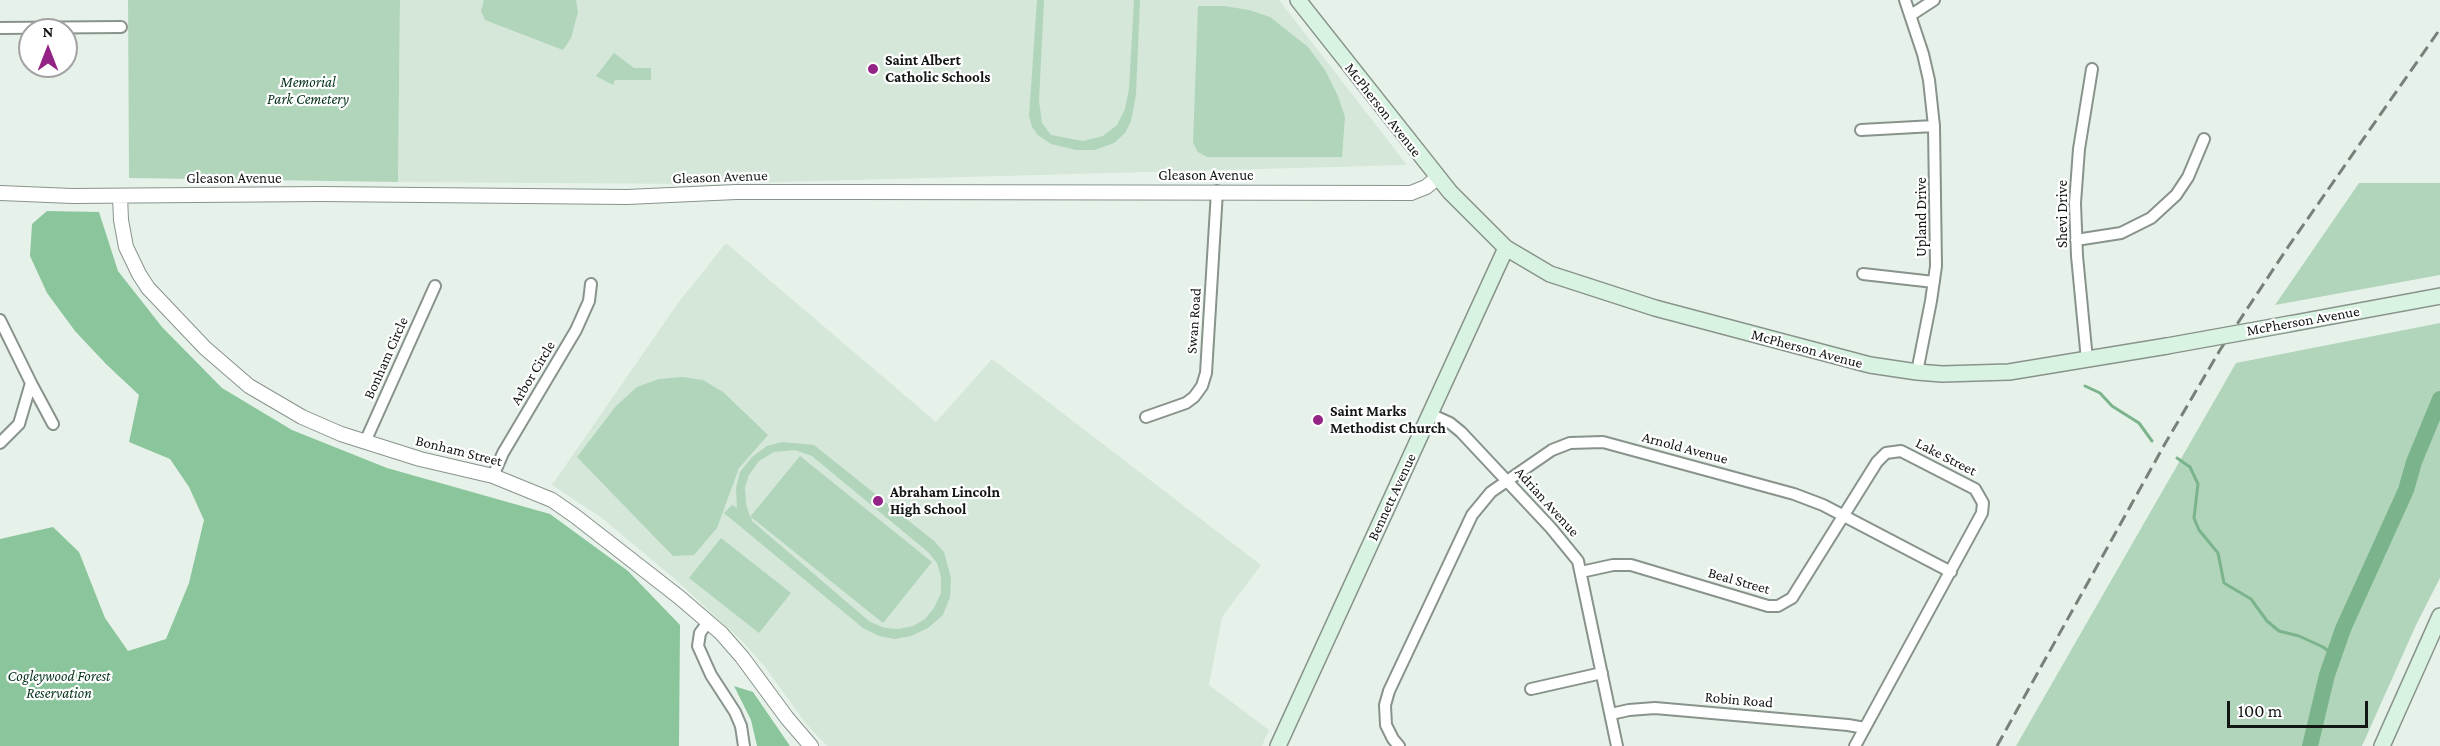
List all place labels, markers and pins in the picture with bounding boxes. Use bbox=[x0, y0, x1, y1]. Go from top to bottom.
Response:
place label: Saint Albert Catholic Schools bbox=[885, 51, 990, 86]
marker: Saint Albert Catholic Schools bbox=[866, 62, 880, 76]
place label: Saint Marks Methodist Church bbox=[1330, 402, 1446, 437]
marker: Saint Marks Methodist Church bbox=[1311, 413, 1325, 427]
place label: Abraham Lincoln High School bbox=[890, 483, 1000, 518]
marker: Abraham Lincoln High School bbox=[871, 494, 885, 508]

